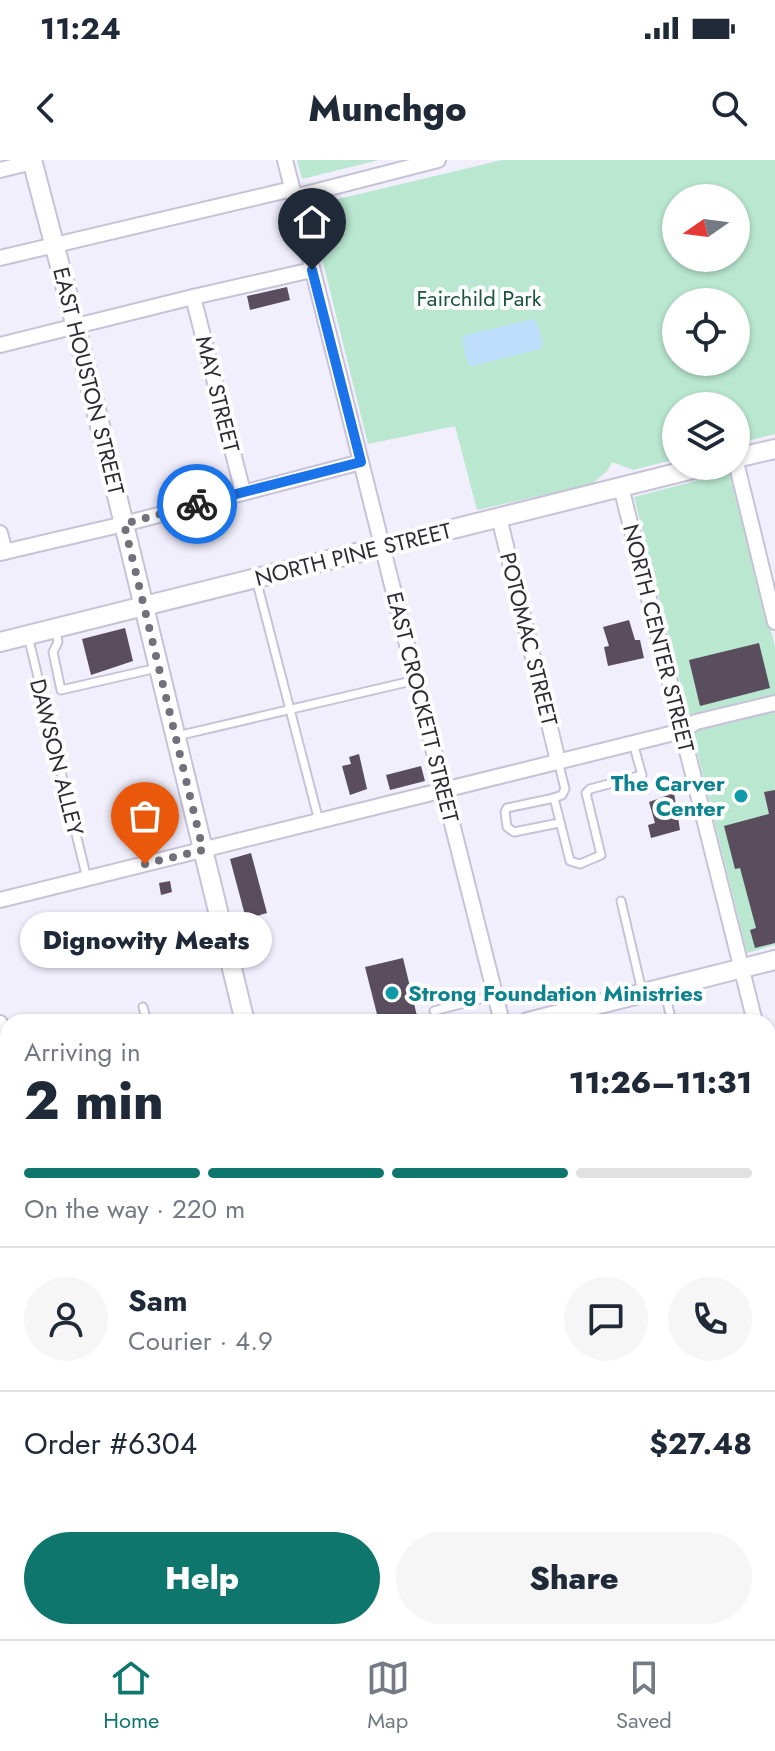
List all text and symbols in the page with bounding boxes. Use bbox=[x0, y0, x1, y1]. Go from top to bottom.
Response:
text: 11:24 bbox=[40, 7, 121, 50]
text: Munchgo bbox=[308, 82, 467, 134]
icon: back bbox=[24, 86, 68, 130]
icon: search bbox=[707, 86, 751, 130]
north arrow bbox=[662, 184, 750, 272]
map controls bbox=[662, 184, 750, 480]
pin bbox=[278, 188, 346, 270]
icon: home bbox=[290, 200, 334, 244]
street label: EAST HOUSTON STREET bbox=[45, 264, 133, 499]
park label: Fairchild Park bbox=[416, 282, 542, 314]
button: locate bbox=[662, 288, 750, 376]
street label: MAY STREET bbox=[188, 333, 248, 456]
button: layers bbox=[662, 392, 750, 480]
courier bbox=[157, 464, 237, 544]
icon: bike bbox=[175, 482, 219, 526]
street label: NORTH PINE STREET bbox=[251, 514, 455, 594]
street label: NORTH CENTER STREET bbox=[615, 521, 703, 756]
street label: POTOMAC STREET bbox=[492, 549, 566, 730]
street label: EAST CROCKETT STREET bbox=[379, 588, 467, 826]
street label: DAWSON ALLEY bbox=[22, 675, 92, 839]
place label: The Carver Center bbox=[611, 767, 725, 824]
pin bbox=[111, 782, 179, 864]
marker: The Carver Center bbox=[732, 787, 750, 805]
icon: bag bbox=[123, 794, 167, 838]
callout: Dignowity Meats bbox=[19, 912, 271, 968]
text: Dignowity Meats bbox=[43, 921, 249, 959]
place label: Strong Foundation Ministries bbox=[408, 977, 703, 1009]
marker: Strong Foundation Ministries bbox=[383, 984, 401, 1002]
text: Arriving in bbox=[24, 1033, 141, 1071]
text: 11:26–11:31 bbox=[569, 1061, 752, 1104]
text: 2 min bbox=[24, 1063, 164, 1139]
text: On the way · 220 m bbox=[24, 1190, 245, 1228]
button: person bbox=[24, 1277, 108, 1361]
button: chat bbox=[564, 1277, 648, 1361]
button: phone bbox=[668, 1277, 752, 1361]
text: Sam bbox=[128, 1279, 188, 1322]
text: Courier · 4.9 bbox=[128, 1322, 273, 1360]
text: Order #6304 bbox=[24, 1422, 197, 1465]
text: $27.48 bbox=[649, 1422, 752, 1465]
button: Help bbox=[24, 1532, 380, 1624]
button: Share bbox=[396, 1532, 752, 1624]
tab: Home bbox=[103, 1656, 159, 1736]
tab: Map bbox=[366, 1656, 410, 1736]
tab: Saved bbox=[616, 1656, 672, 1736]

